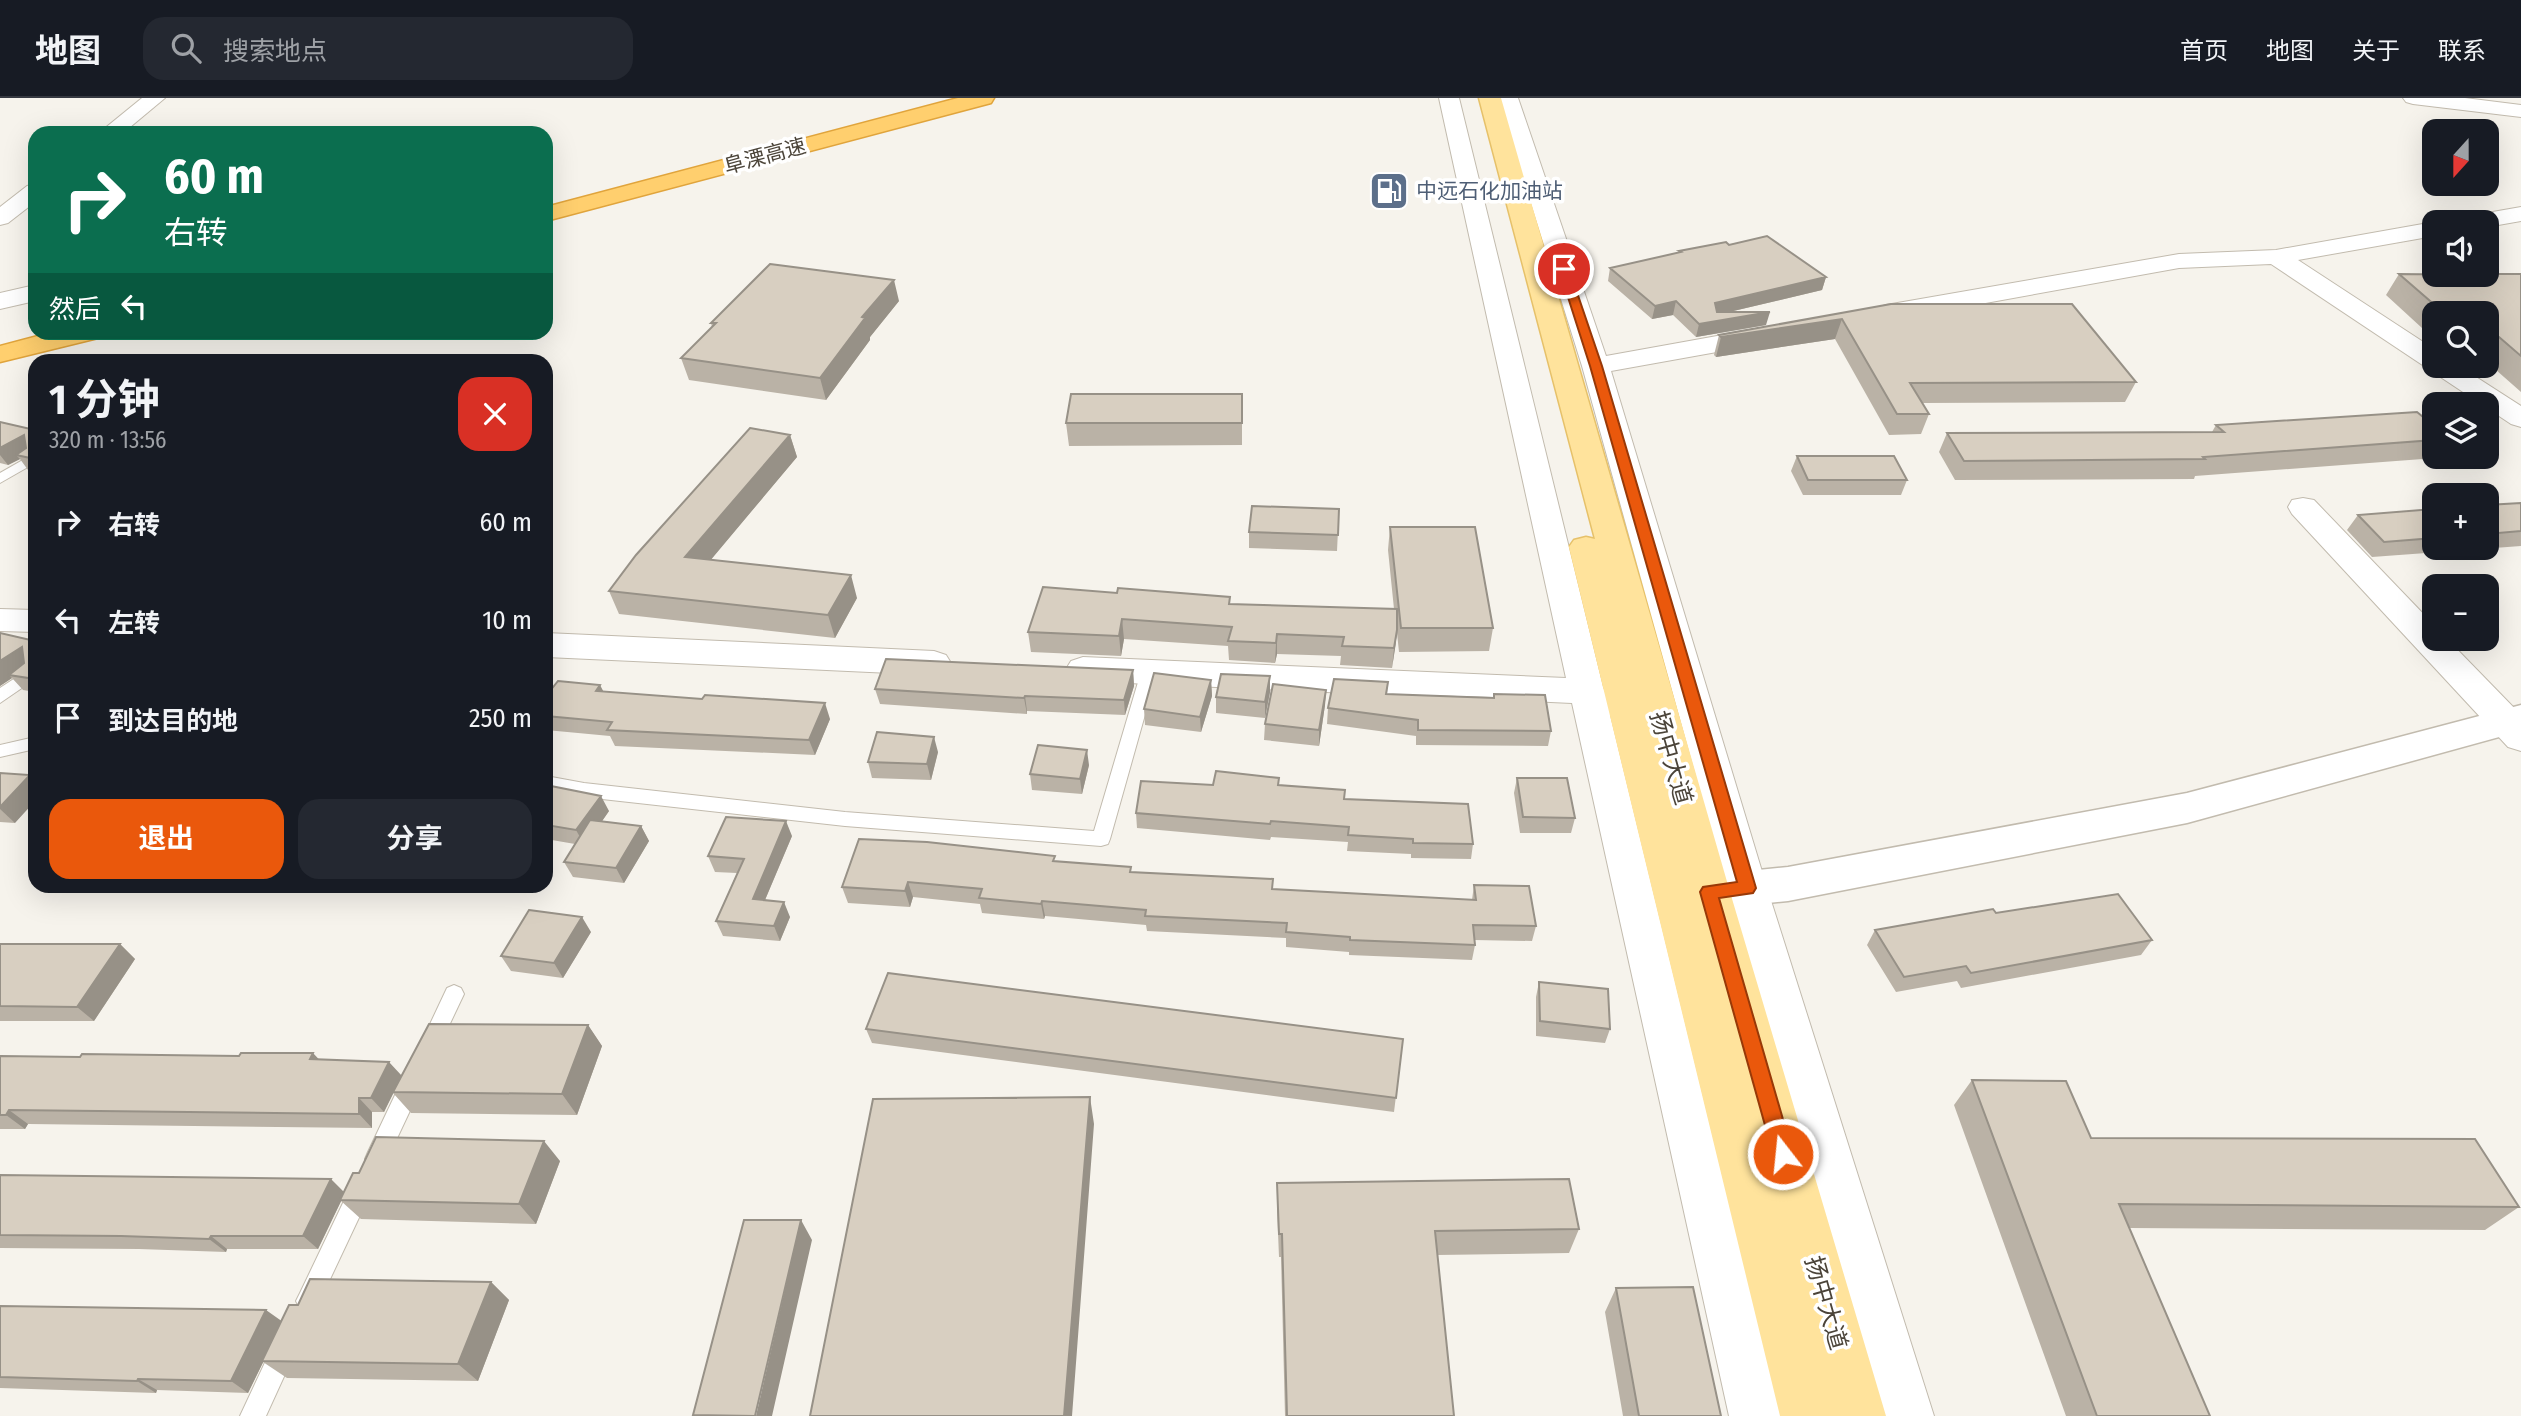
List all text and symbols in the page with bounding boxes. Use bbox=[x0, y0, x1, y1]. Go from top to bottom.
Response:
search box bbox=[143, 17, 633, 80]
icon: search bbox=[167, 29, 205, 67]
text: 地图 bbox=[35, 31, 101, 71]
text: 搜索地点 bbox=[223, 36, 327, 67]
text: 首页 bbox=[2180, 37, 2228, 65]
text: 地图 bbox=[2266, 37, 2314, 65]
text: 关于 bbox=[2352, 37, 2400, 65]
text: 联系 bbox=[2438, 37, 2486, 65]
north arrow bbox=[2422, 119, 2499, 196]
map controls bbox=[2422, 119, 2499, 651]
street label: 阜溧高速 bbox=[721, 133, 809, 179]
text: 60 m bbox=[164, 147, 264, 206]
icon: right bbox=[49, 154, 140, 245]
fuel station icon: 中远石化加油站 bbox=[1368, 170, 1410, 212]
place label: 中远石化加油站 bbox=[1416, 178, 1563, 204]
button: sound bbox=[2422, 210, 2499, 287]
text: 右转 bbox=[164, 214, 228, 252]
pin bbox=[1534, 239, 1594, 299]
icon: arrive bbox=[1545, 250, 1583, 288]
icon: left bbox=[115, 287, 153, 325]
text: 然后 bbox=[49, 294, 101, 325]
button: search bbox=[2422, 301, 2499, 378]
text: 1 分钟 bbox=[49, 375, 160, 425]
button: close bbox=[458, 377, 532, 451]
button: layers bbox=[2422, 392, 2499, 469]
text: 320 m · 13:56 bbox=[49, 426, 166, 454]
button: + bbox=[2422, 483, 2499, 560]
icon: right bbox=[49, 503, 87, 541]
text: 60 m bbox=[479, 507, 532, 538]
text: 右转 bbox=[108, 510, 160, 541]
button: − bbox=[2422, 574, 2499, 651]
icon: left bbox=[49, 601, 87, 639]
text: 10 m bbox=[482, 605, 532, 636]
text: 左转 bbox=[108, 608, 160, 639]
icon: arrive bbox=[49, 699, 87, 737]
text: 250 m bbox=[469, 703, 532, 734]
text: 到达目的地 bbox=[108, 706, 238, 737]
street label: 扬中大道 bbox=[1644, 708, 1698, 808]
button: 退出 bbox=[49, 799, 284, 879]
button: 分享 bbox=[298, 799, 532, 879]
position arrow bbox=[1746, 1117, 1820, 1191]
street label: 扬中大道 bbox=[1799, 1253, 1853, 1353]

